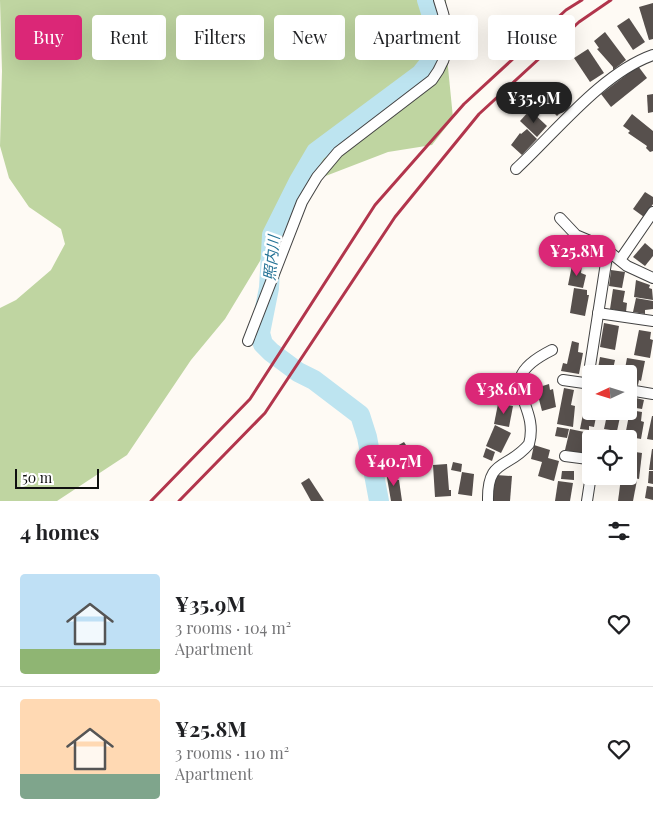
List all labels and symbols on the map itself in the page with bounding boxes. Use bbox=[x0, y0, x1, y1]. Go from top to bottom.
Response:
pin: ¥35.9M bbox=[493, 82, 575, 124]
water label: 照内川 bbox=[259, 232, 284, 281]
pin: ¥25.8M bbox=[536, 234, 618, 277]
north arrow bbox=[582, 365, 638, 420]
pin: ¥38.6M bbox=[463, 372, 545, 415]
pin: ¥40.7M bbox=[353, 444, 435, 487]
scale bar bbox=[15, 466, 99, 489]

